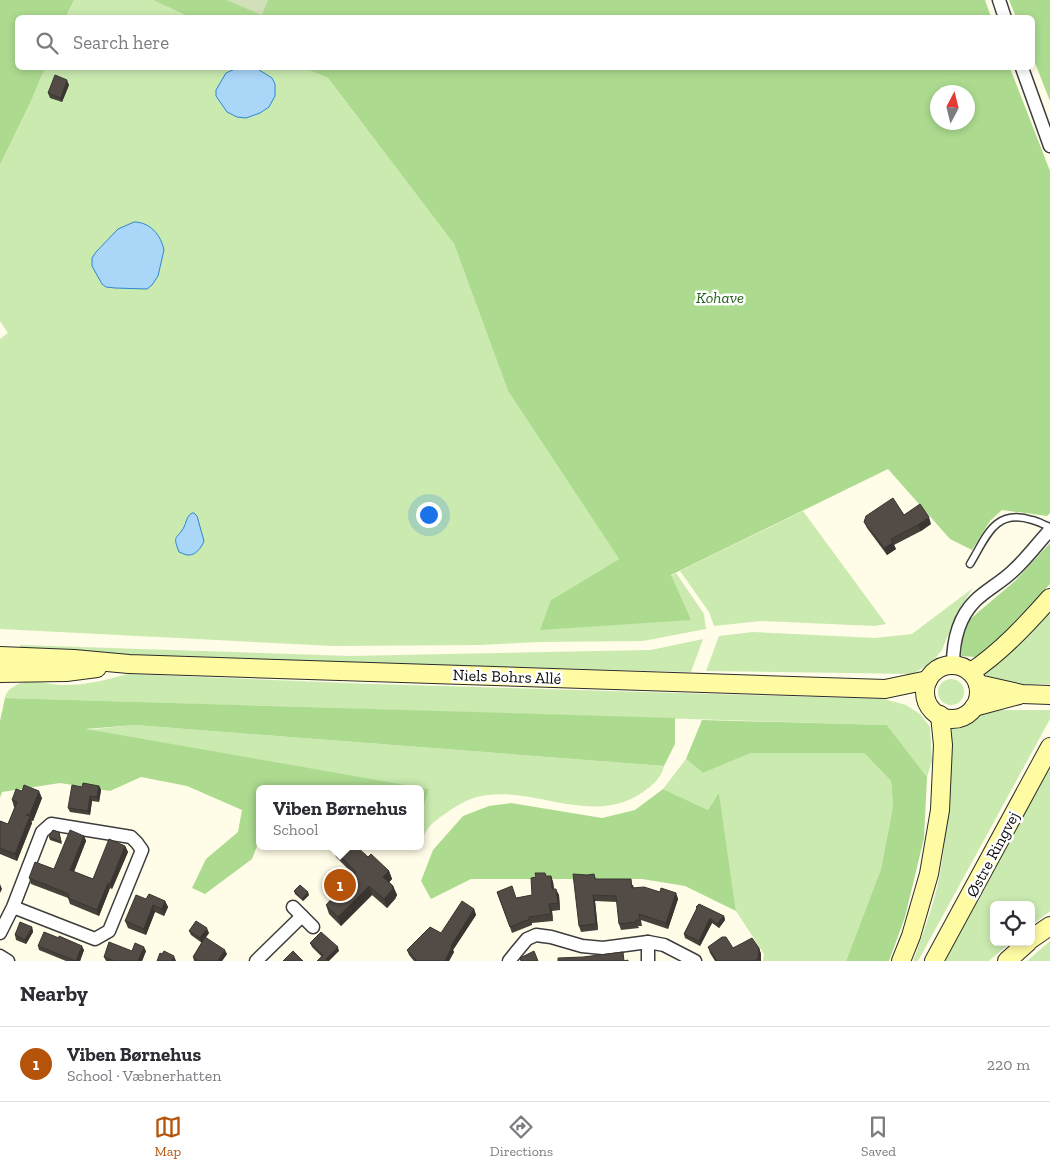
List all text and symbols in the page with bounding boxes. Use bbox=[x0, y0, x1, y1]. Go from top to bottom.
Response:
search box bbox=[15, 15, 1035, 70]
icon: search bbox=[33, 29, 61, 57]
text: Search here bbox=[73, 31, 169, 54]
north arrow bbox=[930, 85, 975, 130]
park label: Kohave bbox=[696, 288, 744, 307]
your location bbox=[416, 502, 442, 528]
street label: Niels Bohrs Allé bbox=[452, 665, 562, 688]
popup bbox=[256, 785, 424, 850]
text: Viben Børnehus bbox=[273, 797, 407, 820]
street label: Østre Ringvej bbox=[962, 808, 1023, 900]
text: School bbox=[273, 820, 319, 839]
pin: 1 bbox=[324, 866, 356, 904]
map controls bbox=[990, 901, 1035, 946]
button: locate bbox=[990, 901, 1035, 946]
text: Nearby bbox=[20, 981, 88, 1006]
text: Viben Børnehus bbox=[67, 1043, 201, 1066]
text: 1 bbox=[33, 1055, 39, 1074]
text: 220 m bbox=[987, 1055, 1030, 1074]
text: School · Væbnerhatten bbox=[67, 1066, 221, 1085]
tab: Map bbox=[154, 1113, 182, 1160]
tab: Directions bbox=[490, 1113, 553, 1160]
tab: Saved bbox=[861, 1113, 896, 1160]

